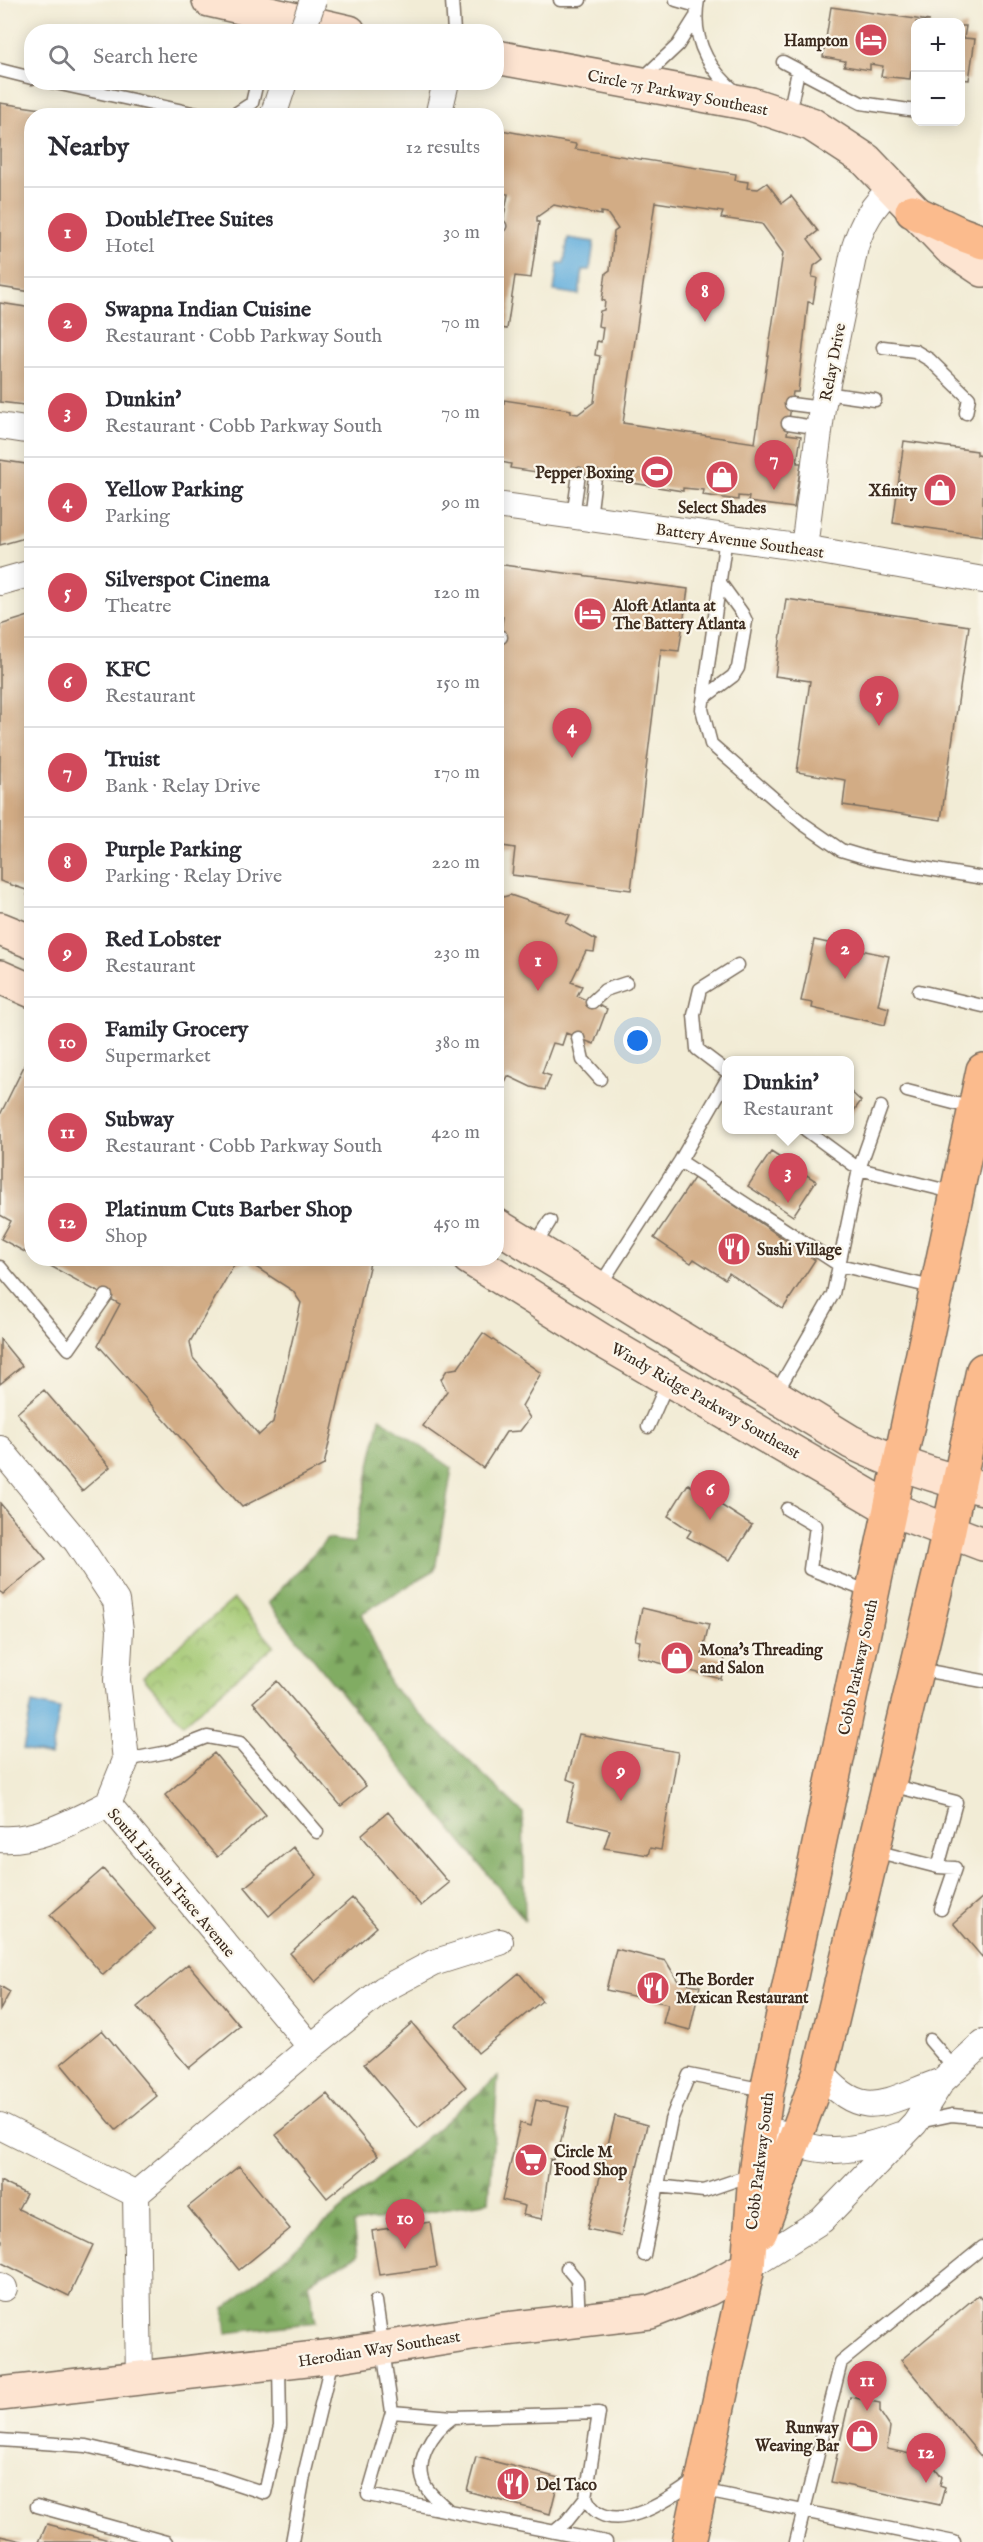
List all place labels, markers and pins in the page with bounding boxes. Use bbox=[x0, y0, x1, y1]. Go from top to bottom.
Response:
hotel icon: Hampton bbox=[853, 22, 889, 58]
place label: Hampton bbox=[784, 32, 848, 52]
pin: 8 bbox=[686, 272, 724, 322]
pin: 7 bbox=[754, 440, 794, 490]
sports icon: Pepper Boxing bbox=[639, 454, 675, 490]
shop icon: Select Shades bbox=[704, 459, 740, 495]
place label: Pepper Boxing bbox=[535, 464, 635, 484]
shop icon: Xfinity bbox=[922, 472, 958, 508]
place label: Xfinity bbox=[868, 482, 918, 502]
place label: Select Shades bbox=[678, 499, 766, 519]
hotel icon: Aloft Atlanta at The Battery Atlanta bbox=[572, 596, 608, 632]
place label: Aloft Atlanta at The Battery Atlanta bbox=[612, 597, 747, 635]
pin: 5 bbox=[860, 676, 898, 726]
pin: 4 bbox=[552, 708, 592, 758]
pin: 2 bbox=[826, 930, 864, 979]
pin: 1 bbox=[518, 942, 558, 991]
pin: 3 bbox=[768, 1154, 808, 1203]
restaurant icon: Sushi Village bbox=[716, 1231, 752, 1267]
place label: Sushi Village bbox=[757, 1241, 843, 1261]
pin: 6 bbox=[690, 1470, 730, 1520]
shop icon: Mona's Threading and Salon bbox=[659, 1640, 695, 1676]
place label: Mona's Threading and Salon bbox=[700, 1641, 824, 1679]
pin: 9 bbox=[602, 1752, 640, 1801]
restaurant icon: The Border Mexican Restaurant bbox=[635, 1970, 671, 2006]
place label: The Border Mexican Restaurant bbox=[675, 1971, 809, 2009]
supermarket icon: Circle M Food Shop bbox=[513, 2142, 549, 2178]
place label: Circle M Food Shop bbox=[554, 2143, 628, 2181]
pin: 10 bbox=[386, 2200, 424, 2249]
pin: 11 bbox=[848, 2362, 886, 2411]
shop icon: Runway Weaving Bar bbox=[844, 2418, 880, 2454]
place label: Runway Weaving Bar bbox=[754, 2419, 840, 2457]
pin: 12 bbox=[906, 2434, 946, 2483]
restaurant icon: Del Taco bbox=[495, 2466, 531, 2502]
place label: Del Taco bbox=[536, 2476, 597, 2496]

